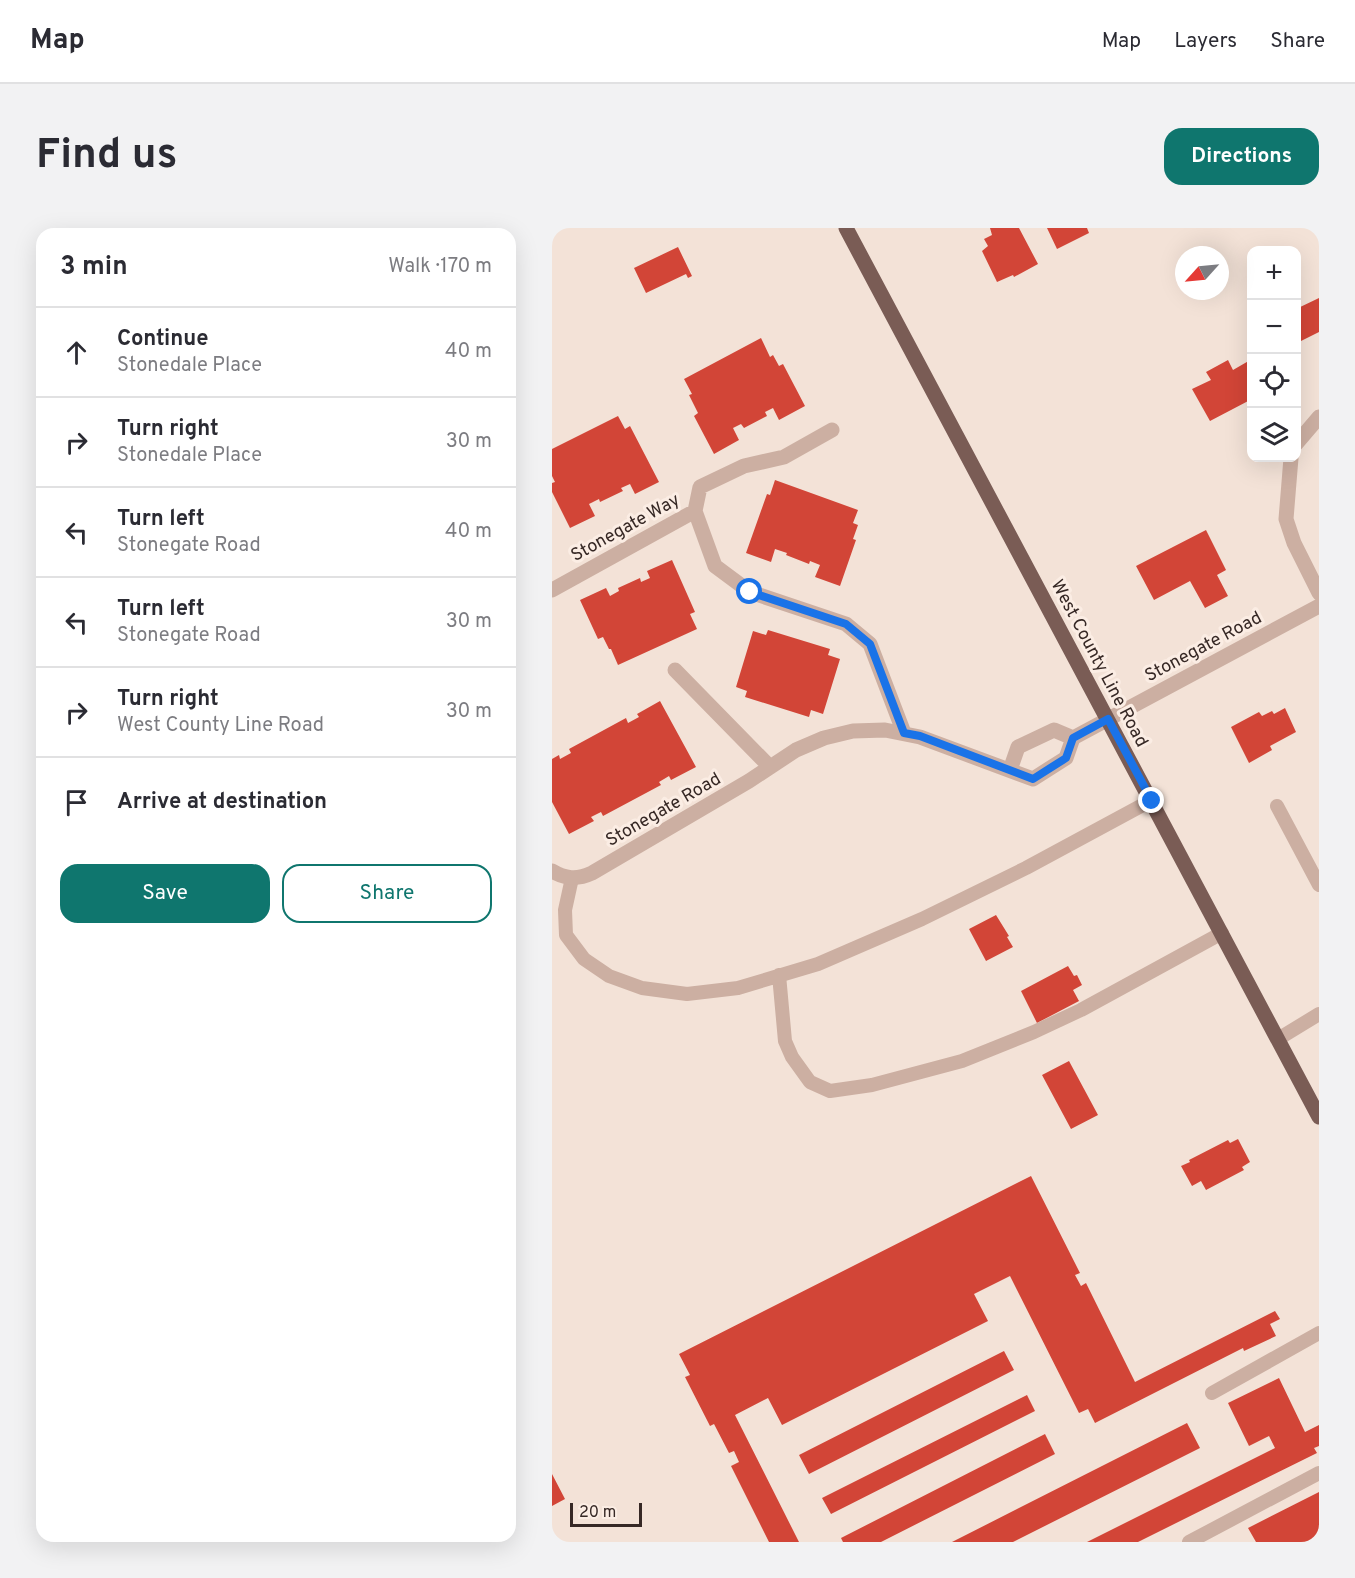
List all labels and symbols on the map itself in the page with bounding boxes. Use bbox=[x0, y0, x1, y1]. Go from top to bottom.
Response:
north arrow bbox=[1175, 246, 1229, 300]
street label: Stonegate Way bbox=[567, 489, 684, 568]
street label: West County Line Road bbox=[1045, 576, 1153, 751]
route start bbox=[736, 578, 762, 604]
street label: Stonegate Road bbox=[1141, 607, 1266, 688]
street label: Stonegate Road bbox=[602, 768, 725, 853]
route end bbox=[1138, 787, 1164, 813]
scale bar bbox=[570, 1500, 642, 1528]

